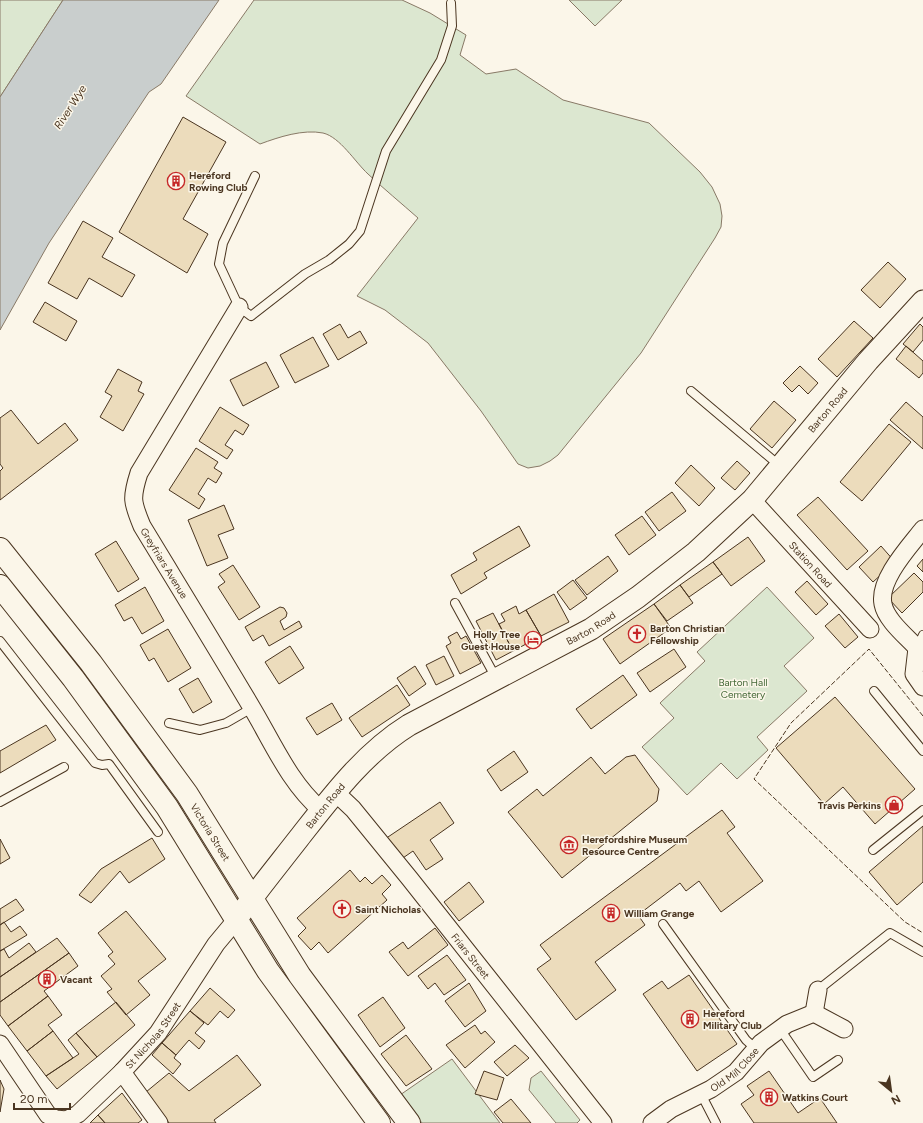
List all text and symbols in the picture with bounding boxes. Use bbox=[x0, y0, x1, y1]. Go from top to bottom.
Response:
water label: River Wye bbox=[51, 83, 89, 132]
place label: Hereford Rowing Club bbox=[189, 169, 247, 194]
building icon: Hereford Rowing Club bbox=[166, 171, 186, 191]
street label: Barton Road bbox=[805, 385, 851, 435]
street label: Greyfriars Avenue bbox=[138, 525, 191, 601]
street label: Station Road bbox=[786, 539, 835, 590]
street label: Barton Road bbox=[564, 608, 618, 648]
place label: Barton Christian Fellowship bbox=[650, 622, 725, 647]
church icon: Barton Christian Fellowship bbox=[627, 624, 647, 644]
place label: Holly Tree Guest House bbox=[461, 628, 520, 653]
hotel icon: Holly Tree Guest House bbox=[523, 630, 543, 650]
park label: Barton Hall Cemetery bbox=[718, 676, 768, 701]
street label: Barton Road bbox=[303, 780, 348, 831]
shop icon: Travis Perkins bbox=[884, 795, 904, 815]
place label: Travis Perkins bbox=[818, 799, 881, 812]
street label: Victoria Street bbox=[187, 801, 233, 864]
place label: Herefordshire Museum Resource Centre bbox=[582, 833, 688, 858]
museum icon: Herefordshire Museum Resource Centre bbox=[559, 835, 579, 855]
church icon: Saint Nicholas bbox=[332, 899, 352, 919]
place label: Saint Nicholas bbox=[355, 903, 421, 916]
building icon: William Grange bbox=[601, 903, 621, 923]
place label: William Grange bbox=[624, 907, 695, 920]
street label: Friars Street bbox=[448, 931, 493, 982]
building icon: Vacant bbox=[37, 969, 57, 989]
place label: Vacant bbox=[60, 973, 93, 986]
street label: St Nicholas Street bbox=[122, 999, 184, 1071]
place label: Hereford Military Club bbox=[703, 1007, 762, 1032]
building icon: Hereford Military Club bbox=[680, 1009, 700, 1029]
street label: Old Mill Close bbox=[708, 1044, 762, 1095]
north arrow bbox=[871, 1071, 911, 1111]
scale bar bbox=[14, 1085, 70, 1111]
building icon: Watkins Court bbox=[759, 1087, 779, 1107]
place label: Watkins Court bbox=[782, 1091, 848, 1104]
text: 20 m bbox=[20, 1092, 48, 1106]
text: N bbox=[889, 1092, 902, 1107]

